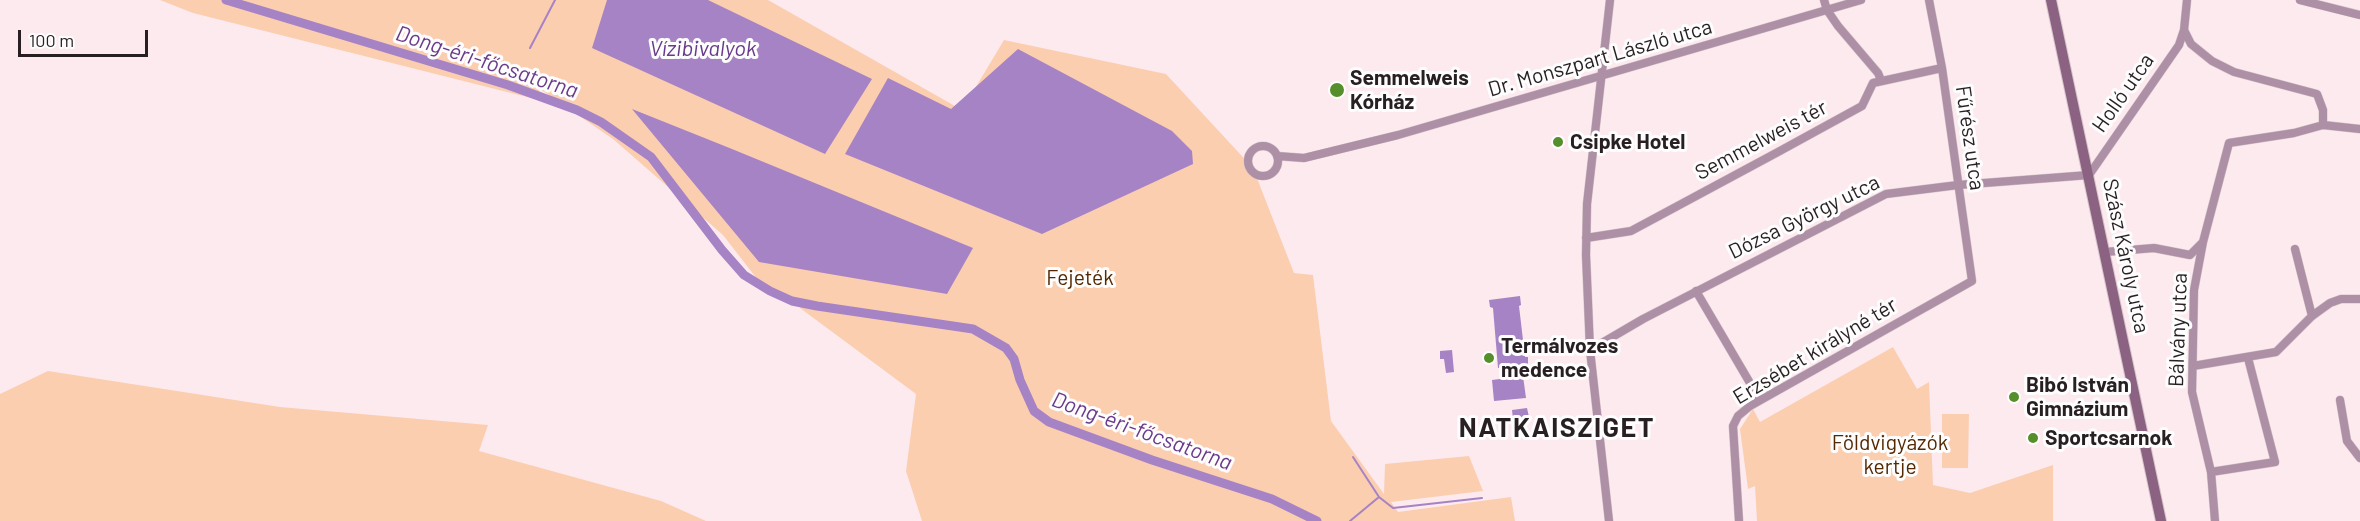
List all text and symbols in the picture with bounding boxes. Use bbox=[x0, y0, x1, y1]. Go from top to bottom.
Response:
street label: Dr. Monszpart László utca bbox=[1485, 14, 1715, 102]
scale bar bbox=[21, 18, 152, 56]
water label: Dong-éri-főcsatorna bbox=[393, 20, 581, 104]
text: 100 m bbox=[29, 29, 74, 51]
water label: Vízibivalyok bbox=[649, 36, 757, 62]
street label: Holló utca bbox=[2087, 49, 2159, 137]
place label: Semmelweis Kórház bbox=[1350, 65, 1469, 115]
marker: Semmelweis Kórház bbox=[1328, 81, 1346, 99]
street label: Fűrész utca bbox=[1950, 84, 1990, 192]
street label: Semmelweis tér bbox=[1691, 95, 1831, 185]
place label: Csipke Hotel bbox=[1570, 129, 1685, 155]
marker: Csipke Hotel bbox=[1551, 135, 1565, 149]
street label: Dózsa György utca bbox=[1724, 170, 1884, 264]
street label: Szász Károly utca bbox=[2097, 176, 2155, 336]
park label: Fejeték bbox=[1046, 265, 1114, 291]
street label: Bálvány utca bbox=[2163, 272, 2193, 388]
street label: Erzsébet királyné tér bbox=[1728, 292, 1902, 410]
place label: Termálvozes medence bbox=[1501, 333, 1618, 383]
marker: Termálvozes medence bbox=[1482, 351, 1496, 365]
place label: Bibó István Gimnázium bbox=[2026, 372, 2129, 422]
water label: Dong-éri-főcsatorna bbox=[1048, 386, 1236, 476]
marker: Bibó István Gimnázium bbox=[2007, 390, 2021, 404]
district label: NATKAISZIGET bbox=[1459, 412, 1655, 444]
place label: Sportcsarnok bbox=[2045, 425, 2172, 451]
park label: Földvigyázók kertje bbox=[1832, 430, 1948, 480]
marker: Sportcsarnok bbox=[2026, 431, 2040, 445]

